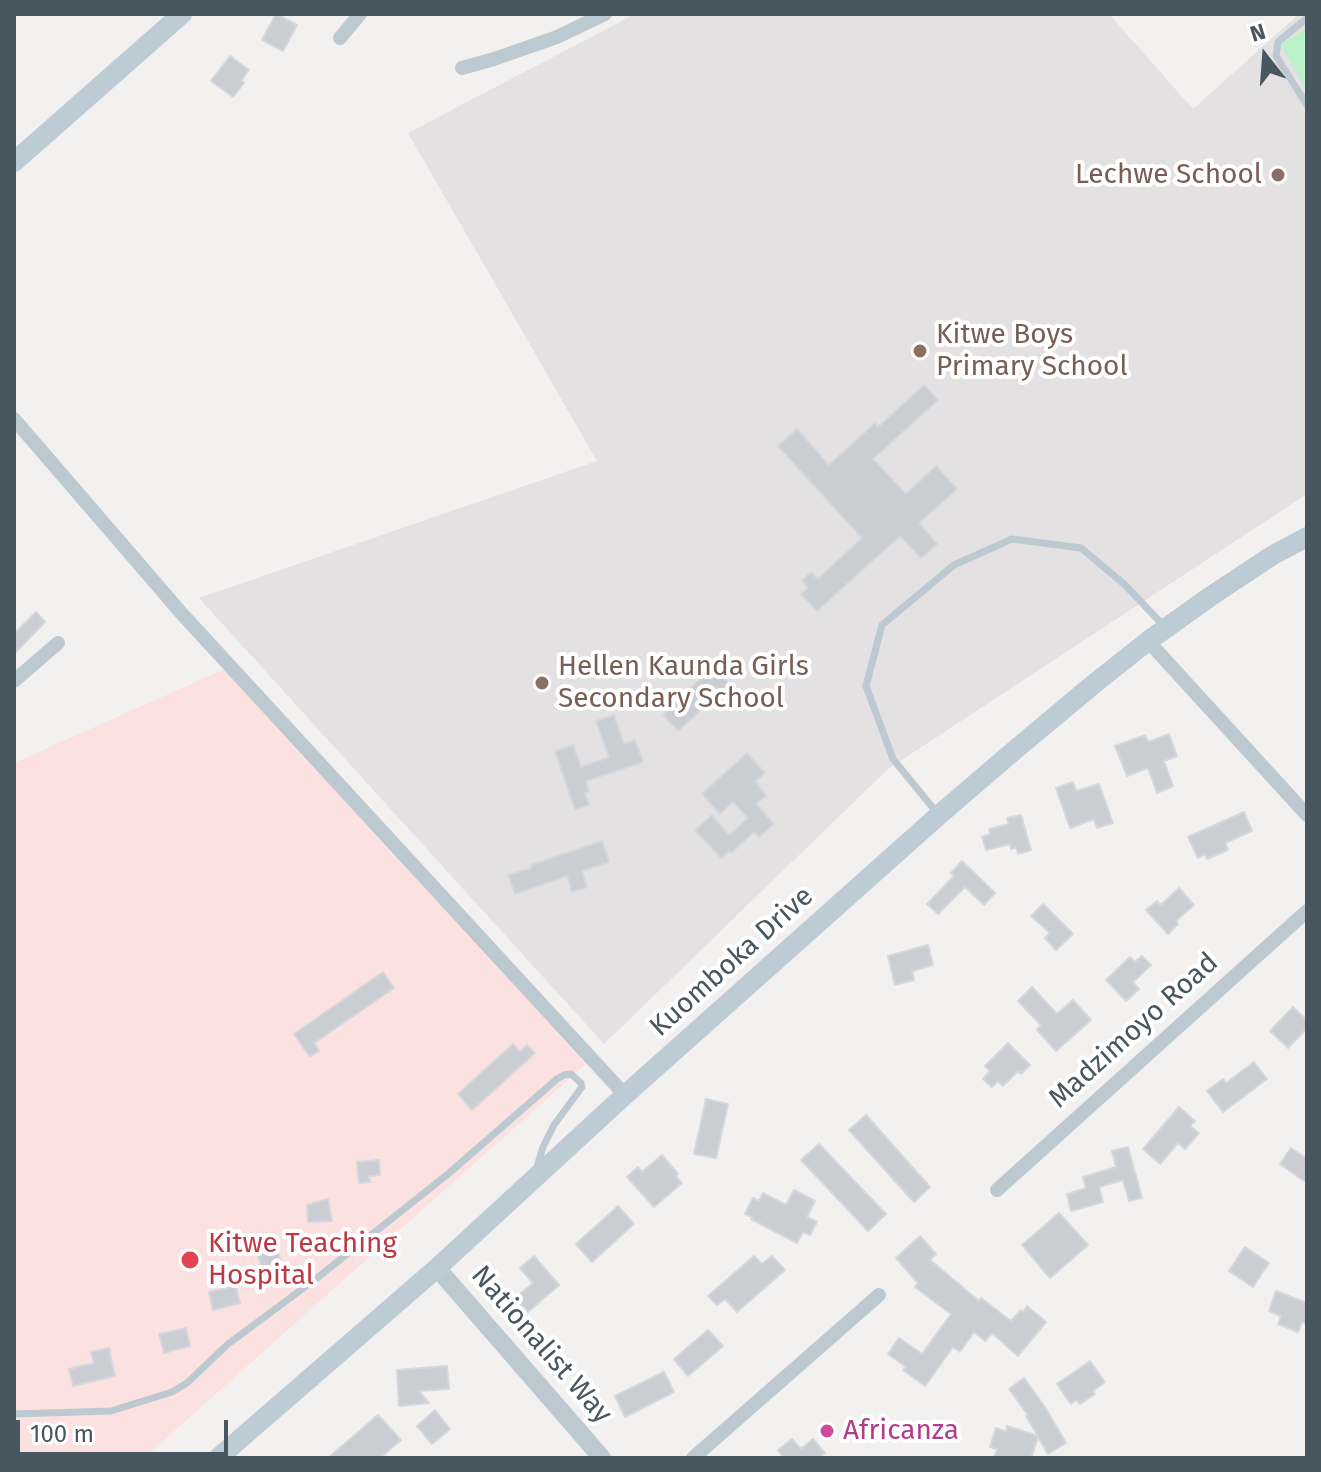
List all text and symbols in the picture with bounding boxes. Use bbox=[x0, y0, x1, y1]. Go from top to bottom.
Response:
north arrow bbox=[1225, 16, 1305, 96]
text: N bbox=[1247, 18, 1269, 48]
place label: Lechwe School bbox=[1075, 158, 1262, 192]
marker: Lechwe School bbox=[1269, 166, 1287, 184]
place label: Kitwe Boys Primary School bbox=[936, 318, 1128, 384]
marker: Kitwe Boys Primary School bbox=[911, 342, 929, 360]
place label: Hellen Kaunda Girls Secondary School bbox=[558, 650, 809, 716]
marker: Hellen Kaunda Girls Secondary School bbox=[533, 674, 551, 692]
street label: Kuomboka Drive bbox=[643, 880, 821, 1044]
street label: Madzimoyo Road bbox=[1042, 946, 1226, 1116]
place label: Kitwe Teaching Hospital bbox=[208, 1227, 397, 1293]
marker: Kitwe Teaching Hospital bbox=[179, 1249, 201, 1271]
street label: Nationalist Way bbox=[463, 1259, 619, 1431]
scale bar bbox=[20, 1404, 232, 1454]
place label: Africanza bbox=[843, 1414, 959, 1448]
text: 100 m bbox=[30, 1420, 94, 1448]
marker: Africanza bbox=[818, 1422, 836, 1440]

